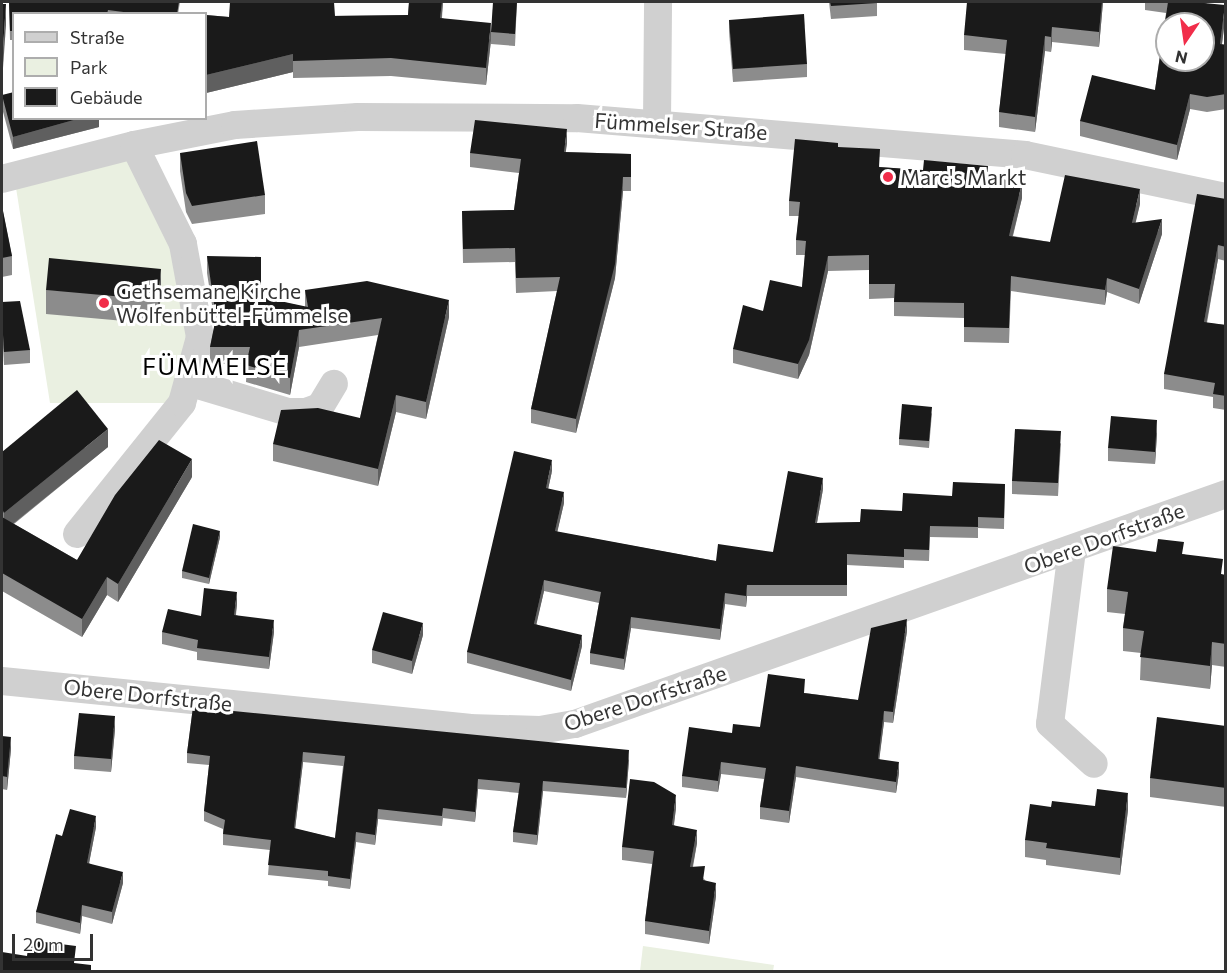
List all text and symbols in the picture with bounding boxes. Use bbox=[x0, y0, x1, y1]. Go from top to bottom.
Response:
legend bbox=[12, 12, 207, 120]
north arrow bbox=[1155, 12, 1215, 72]
text: Straße bbox=[70, 26, 125, 48]
text: N bbox=[1173, 47, 1189, 69]
text: Park bbox=[70, 56, 108, 78]
text: Gebäude bbox=[70, 86, 143, 108]
street label: Fümmelser Straße bbox=[594, 107, 768, 145]
place label: Marc's Markt bbox=[900, 164, 1026, 190]
marker: Marc's Markt bbox=[881, 170, 895, 184]
place label: Gethsemane Kirche Wolfenbüttel-Fümmelse bbox=[116, 278, 348, 328]
marker: Gethsemane Kirche Wolfenbüttel-Fümmelse bbox=[97, 296, 111, 310]
district label: FÜMMELSE bbox=[142, 352, 288, 380]
street label: Obere Dorfstraße bbox=[1020, 497, 1188, 579]
street label: Obere Dorfstraße bbox=[561, 660, 729, 736]
street label: Obere Dorfstraße bbox=[63, 674, 233, 716]
scale bar bbox=[15, 922, 96, 960]
text: 20 m bbox=[23, 933, 64, 955]

